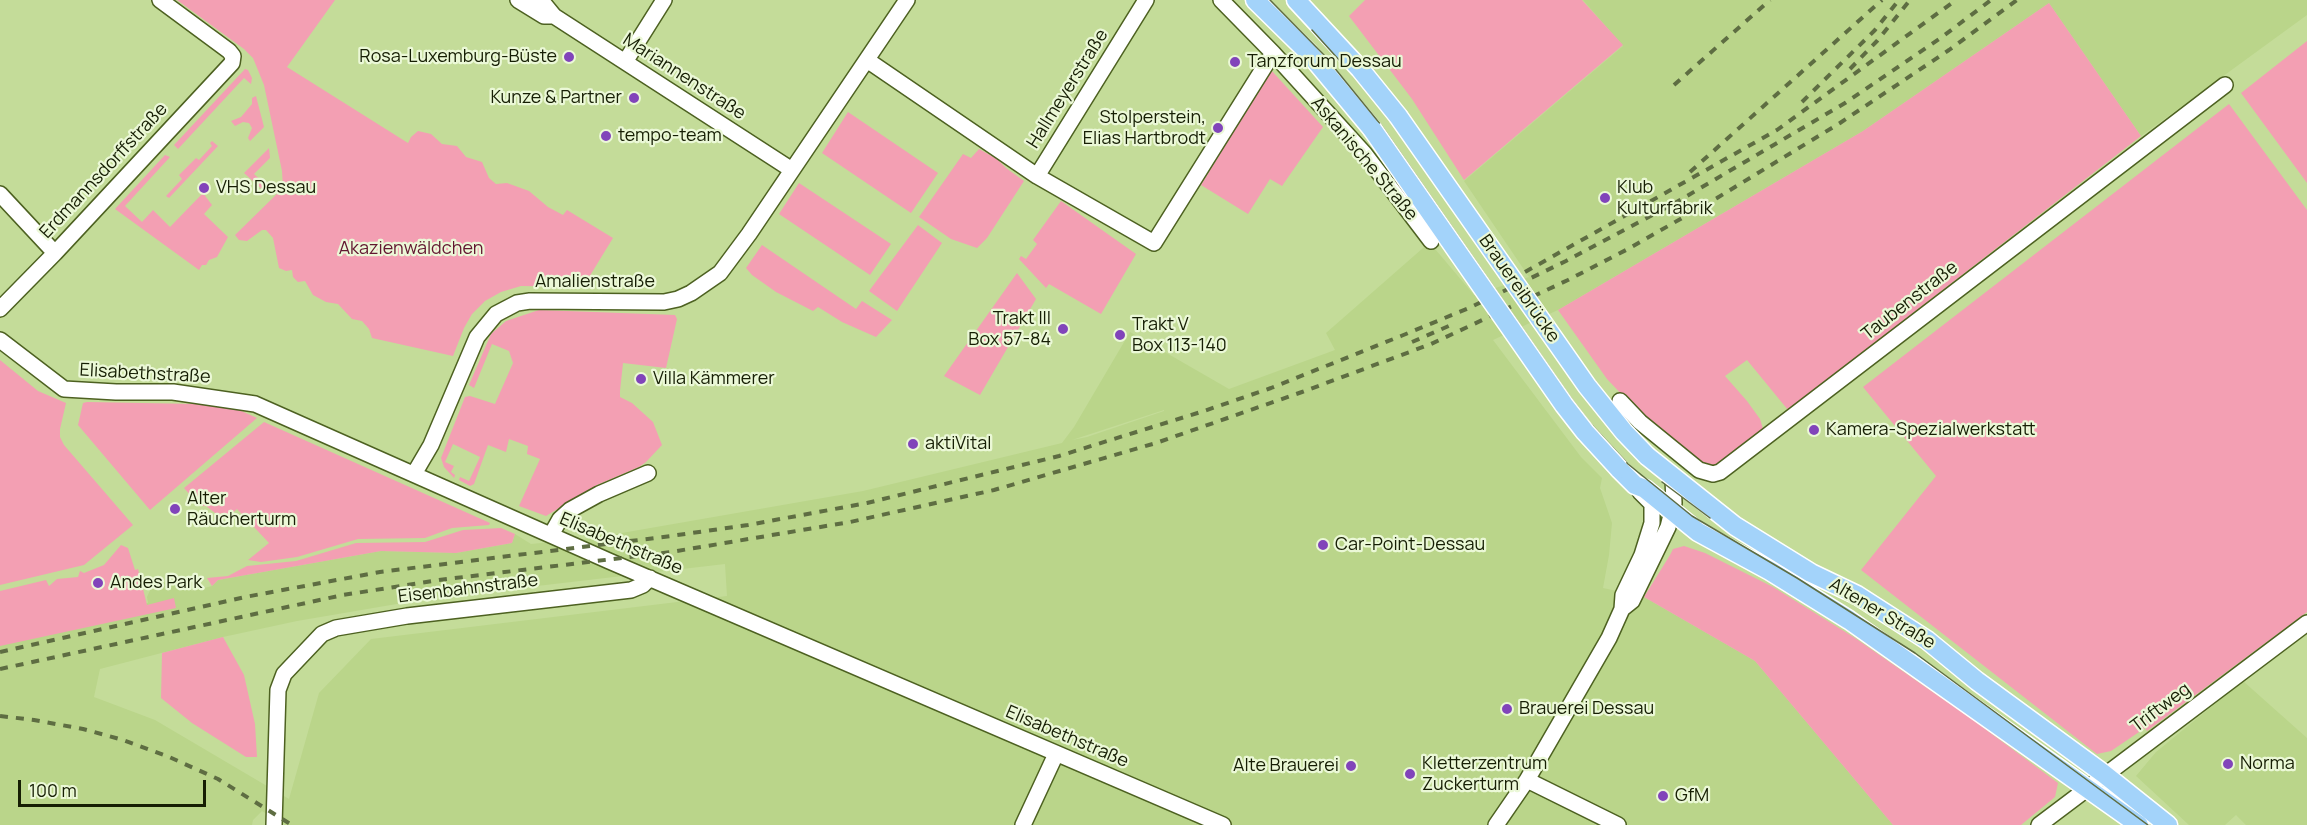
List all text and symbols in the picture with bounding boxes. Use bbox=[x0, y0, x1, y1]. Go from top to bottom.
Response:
street label: Hallmeyerstraße bbox=[1023, 26, 1113, 152]
street label: Mariannenstraße bbox=[619, 29, 749, 125]
place label: Rosa-Luxemburg-Büste bbox=[359, 46, 557, 68]
marker: Rosa-Luxemburg-Büste bbox=[562, 50, 576, 64]
place label: Tanzforum Dessau bbox=[1247, 51, 1402, 73]
marker: Tanzforum Dessau bbox=[1228, 55, 1242, 69]
place label: Kunze & Partner bbox=[491, 87, 622, 109]
marker: Kunze & Partner bbox=[627, 91, 641, 105]
street label: Askanische Straße bbox=[1306, 93, 1422, 225]
street label: Erdmannsdorffstraße bbox=[36, 99, 172, 243]
place label: Stolperstein, Elias Hartbrodt bbox=[1083, 107, 1206, 150]
marker: Stolperstein, Elias Hartbrodt bbox=[1211, 121, 1225, 135]
place label: tempo-team bbox=[618, 125, 722, 147]
marker: tempo-team bbox=[599, 129, 613, 143]
place label: VHS Dessau bbox=[216, 177, 316, 199]
place label: Klub Kulturfabrik bbox=[1617, 177, 1713, 219]
marker: VHS Dessau bbox=[197, 181, 211, 195]
marker: Klub Kulturfabrik bbox=[1598, 191, 1612, 205]
street label: Brauereibrücke bbox=[1474, 231, 1564, 347]
park label: Akazienwäldchen bbox=[339, 238, 483, 260]
street label: Taubenstraße bbox=[1858, 257, 1962, 345]
street label: Amalienstraße bbox=[535, 271, 655, 293]
place label: Trakt III Box 57-84 bbox=[968, 308, 1051, 350]
place label: Trakt V Box 113-140 bbox=[1132, 314, 1227, 356]
marker: Trakt III Box 57-84 bbox=[1056, 322, 1070, 336]
marker: Trakt V Box 113-140 bbox=[1113, 328, 1127, 342]
street label: Elisabethstraße bbox=[79, 360, 211, 388]
place label: Villa Kämmerer bbox=[653, 368, 775, 390]
marker: Villa Kämmerer bbox=[634, 372, 648, 386]
place label: Kamera-Spezialwerkstatt bbox=[1826, 419, 2036, 441]
marker: Kamera-Spezialwerkstatt bbox=[1807, 423, 1821, 437]
place label: aktiVital bbox=[925, 433, 991, 455]
marker: aktiVital bbox=[906, 437, 920, 451]
place label: Alter Räucherturm bbox=[187, 488, 296, 530]
marker: Alter Räucherturm bbox=[168, 502, 182, 516]
street label: Elisabethstraße bbox=[556, 508, 686, 580]
place label: Car-Point-Dessau bbox=[1335, 534, 1485, 556]
marker: Car-Point-Dessau bbox=[1316, 538, 1330, 552]
street label: Eisenbahnstraße bbox=[397, 570, 539, 608]
place label: Andes Park bbox=[110, 572, 202, 594]
street label: Altener Straße bbox=[1825, 574, 1939, 654]
marker: Andes Park bbox=[91, 576, 105, 590]
street label: Triftweg bbox=[2127, 679, 2195, 737]
place label: Brauerei Dessau bbox=[1519, 698, 1654, 720]
street label: Elisabethstraße bbox=[1002, 701, 1132, 773]
marker: Brauerei Dessau bbox=[1500, 702, 1514, 716]
place label: Kletterzentrum Zuckerturm bbox=[1422, 753, 1547, 795]
place label: Norma bbox=[2240, 753, 2295, 775]
place label: Alte Brauerei bbox=[1233, 755, 1339, 777]
marker: Norma bbox=[2221, 757, 2235, 771]
marker: Alte Brauerei bbox=[1344, 759, 1358, 773]
marker: Kletterzentrum Zuckerturm bbox=[1403, 767, 1417, 781]
scale bar bbox=[21, 768, 208, 806]
text: 100 m bbox=[29, 778, 77, 802]
place label: GfM bbox=[1675, 785, 1709, 807]
marker: GfM bbox=[1656, 789, 1670, 803]

